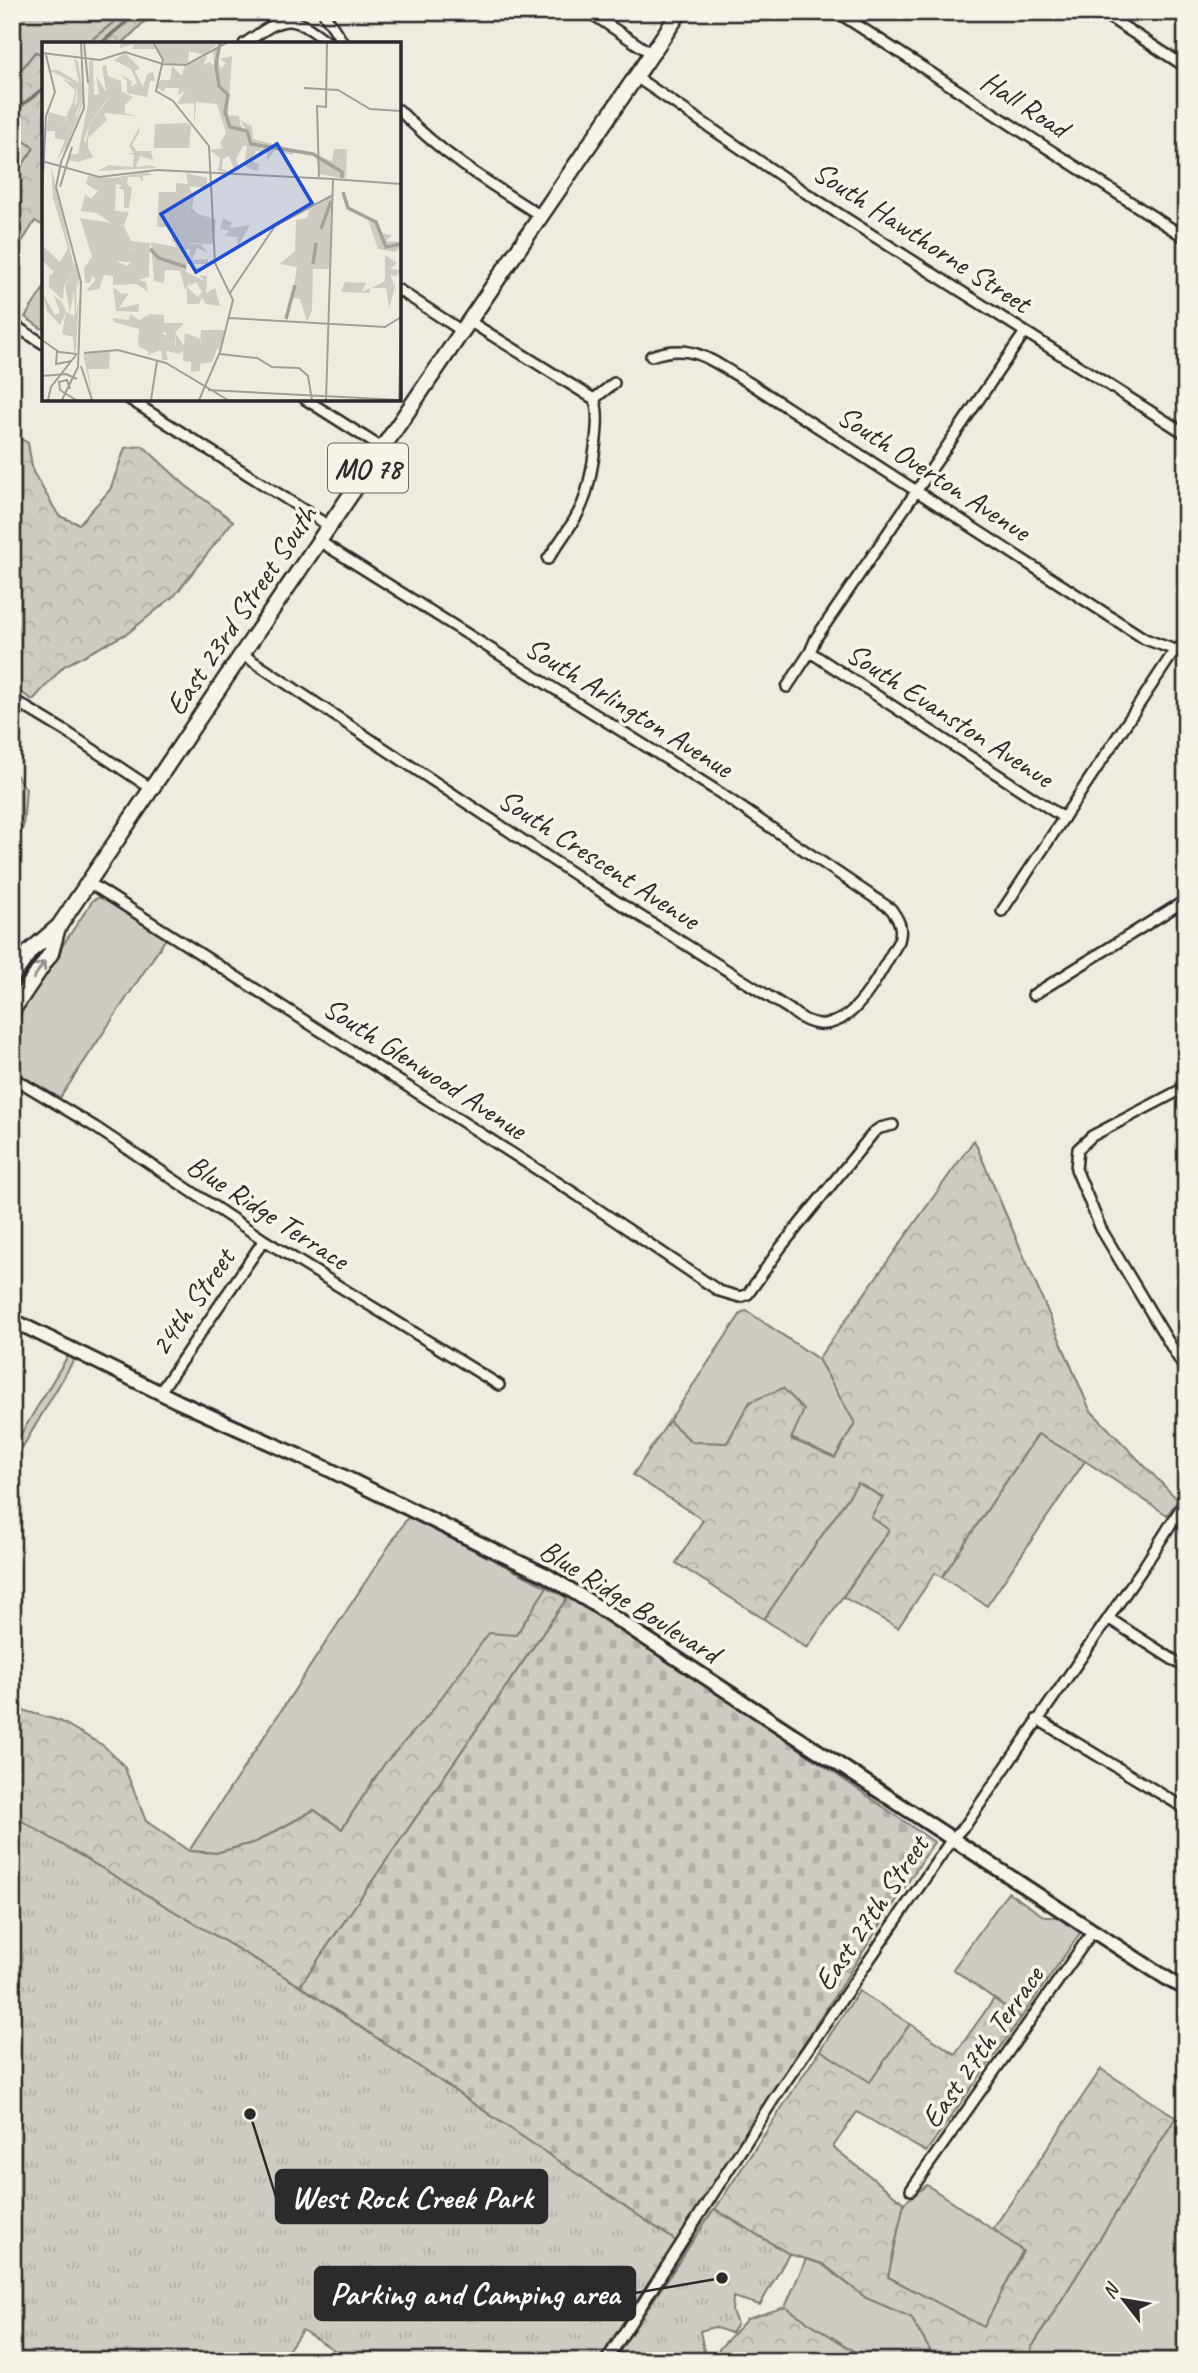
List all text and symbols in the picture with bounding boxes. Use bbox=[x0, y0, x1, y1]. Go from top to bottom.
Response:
inset map bbox=[42, 42, 401, 401]
street label: Hall Road bbox=[974, 62, 1080, 149]
street label: South Hawthorne Street bbox=[806, 153, 1040, 323]
street label: South Overton Avenue bbox=[830, 397, 1039, 551]
road number: MO 78 bbox=[328, 444, 408, 492]
street label: East 23rd Street South bbox=[157, 496, 327, 722]
street label: South Arlington Avenue bbox=[518, 628, 742, 787]
street label: South Evanston Avenue bbox=[839, 634, 1062, 797]
street label: South Crescent Avenue bbox=[491, 780, 709, 939]
one-way arrow bbox=[32, 961, 46, 981]
street label: South Glenwood Avenue bbox=[316, 988, 536, 1149]
street label: Blue Ridge Terrace bbox=[180, 1146, 358, 1280]
street label: 24th Street bbox=[141, 1238, 244, 1363]
street label: Blue Ridge Boulevard bbox=[533, 1530, 731, 1674]
street label: East 27th Street bbox=[805, 1826, 939, 1998]
street label: East 27th Terrace bbox=[912, 1957, 1053, 2135]
callout: West Rock Creek Park bbox=[276, 2170, 547, 2223]
text: West Rock Creek Park bbox=[291, 2177, 536, 2218]
north arrow bbox=[1090, 2264, 1160, 2334]
callout: Parking and Camping area bbox=[315, 2267, 635, 2320]
text: Parking and Camping area bbox=[330, 2273, 623, 2314]
text: N bbox=[1097, 2278, 1125, 2303]

